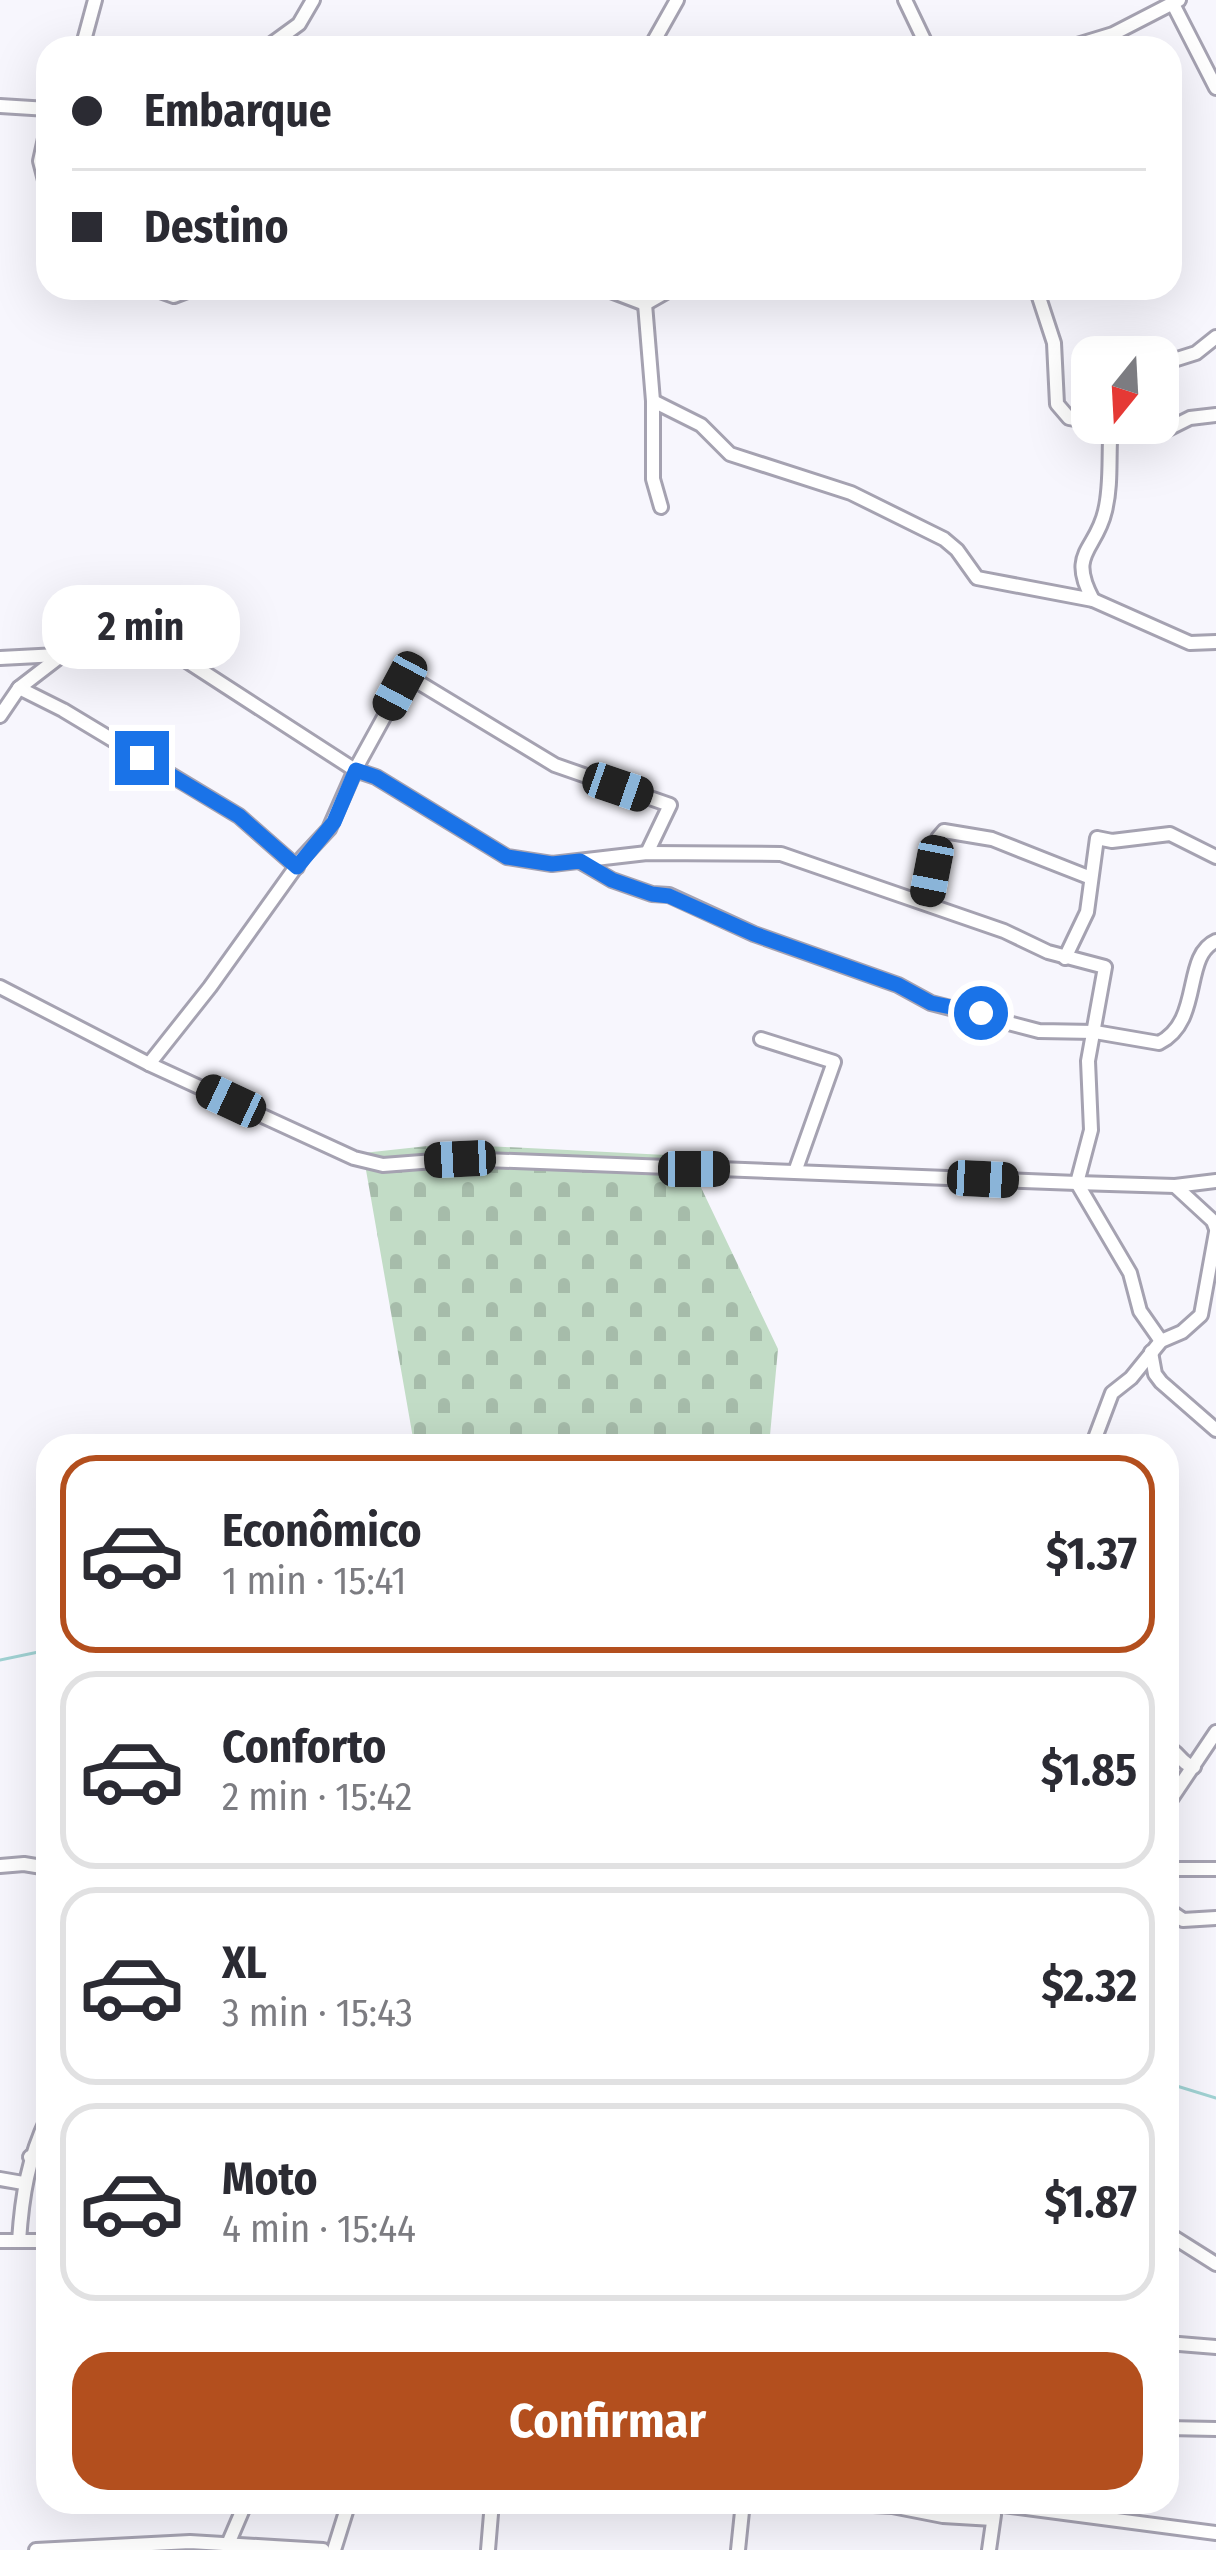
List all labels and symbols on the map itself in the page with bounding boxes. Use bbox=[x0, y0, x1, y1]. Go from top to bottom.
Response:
north arrow bbox=[1071, 336, 1179, 444]
callout: 2 min bbox=[43, 584, 241, 668]
car bbox=[367, 646, 433, 726]
route end bbox=[115, 731, 169, 785]
car bbox=[578, 758, 658, 816]
car bbox=[907, 832, 957, 910]
route start bbox=[954, 986, 1008, 1040]
car bbox=[191, 1069, 271, 1133]
car bbox=[423, 1139, 497, 1179]
car bbox=[658, 1151, 730, 1187]
car bbox=[946, 1159, 1020, 1199]

